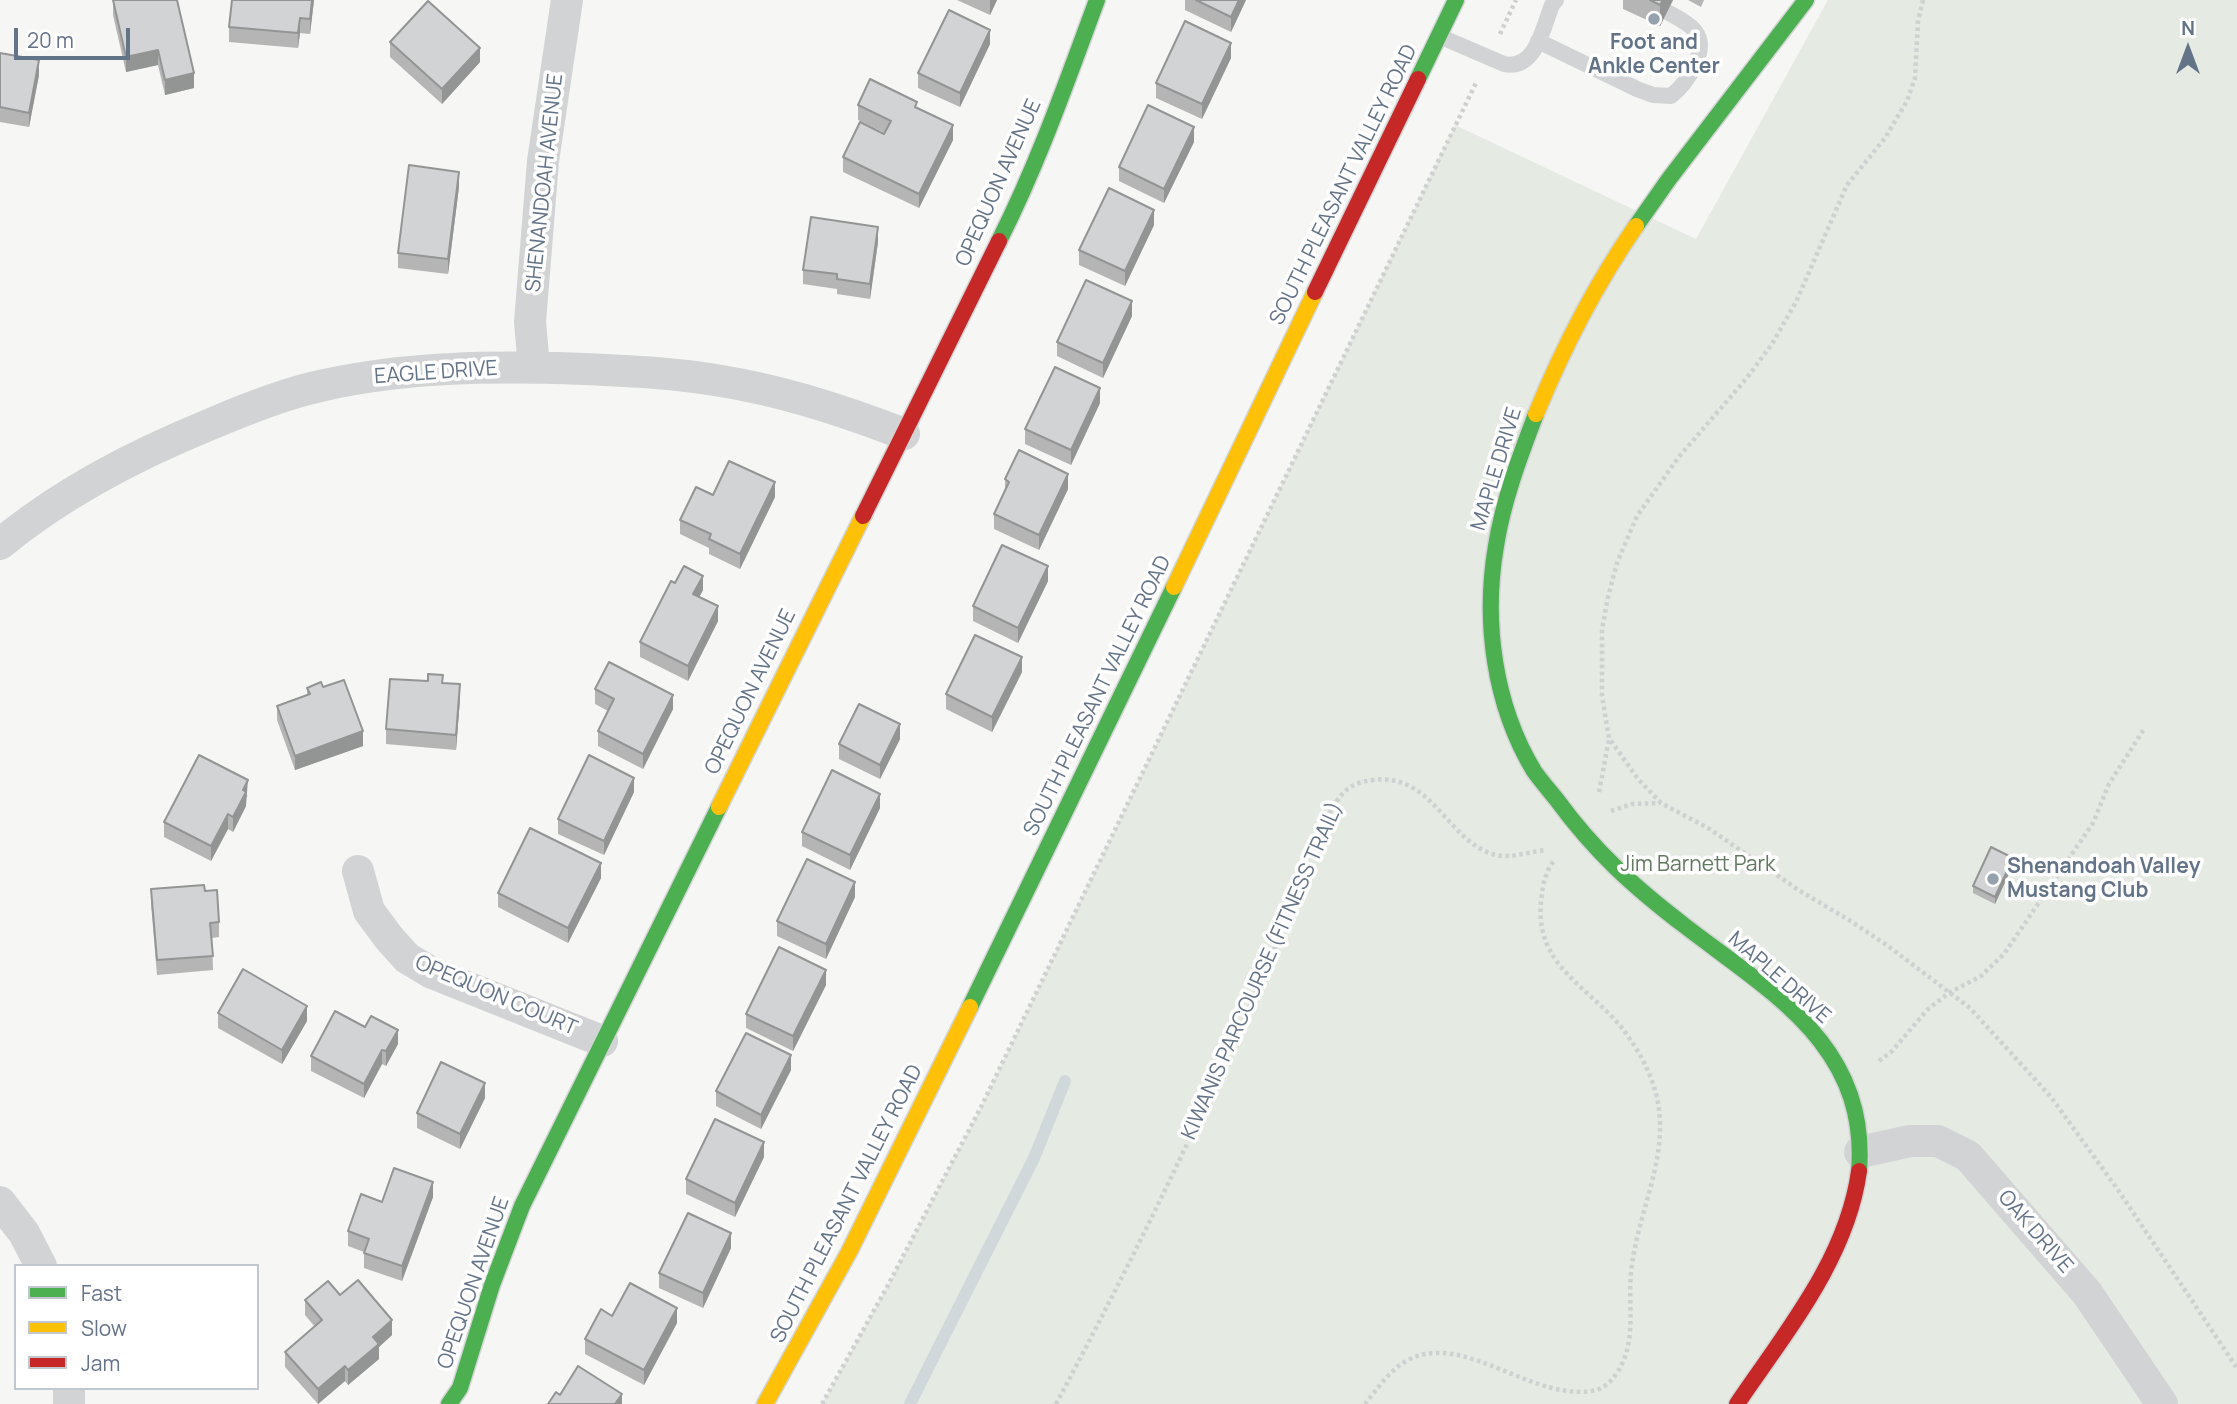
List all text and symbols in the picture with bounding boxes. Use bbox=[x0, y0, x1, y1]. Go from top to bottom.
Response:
marker: Foot and Ankle Center bbox=[1646, 11, 1662, 27]
scale bar bbox=[18, 14, 133, 58]
north arrow bbox=[2153, 14, 2223, 84]
text: N bbox=[2181, 15, 2195, 41]
text: 20 m bbox=[27, 26, 74, 54]
place label: Foot and Ankle Center bbox=[1588, 30, 1720, 80]
street label: SOUTH PLEASANT VALLEY ROAD bbox=[1265, 41, 1423, 329]
street label: SHENANDOAH AVENUE bbox=[521, 72, 569, 294]
street label: OPEQUON AVENUE bbox=[951, 95, 1047, 271]
street label: EAGLE DRIVE bbox=[374, 356, 498, 390]
street label: MAPLE DRIVE bbox=[1466, 404, 1528, 534]
street label: SOUTH PLEASANT VALLEY ROAD bbox=[1019, 552, 1177, 840]
street label: OPEQUON AVENUE bbox=[700, 605, 802, 779]
street label: KIWANIS PARCOURSE (FITNESS TRAIL) bbox=[1177, 798, 1349, 1144]
park label: Jim Barnett Park bbox=[1620, 852, 1776, 878]
place label: Shenandoah Valley Mustang Club bbox=[2007, 854, 2200, 904]
marker: Shenandoah Valley Mustang Club bbox=[1985, 871, 2001, 887]
street label: MAPLE DRIVE bbox=[1723, 927, 1835, 1029]
street label: OPEQUON COURT bbox=[411, 950, 581, 1042]
street label: SOUTH PLEASANT VALLEY ROAD bbox=[766, 1061, 928, 1347]
street label: OAK DRIVE bbox=[1992, 1185, 2078, 1279]
street label: OPEQUON AVENUE bbox=[433, 1194, 515, 1372]
legend bbox=[14, 1264, 259, 1390]
text: Fast bbox=[81, 1279, 122, 1307]
text: Slow bbox=[81, 1314, 127, 1342]
text: Jam bbox=[81, 1349, 120, 1377]

